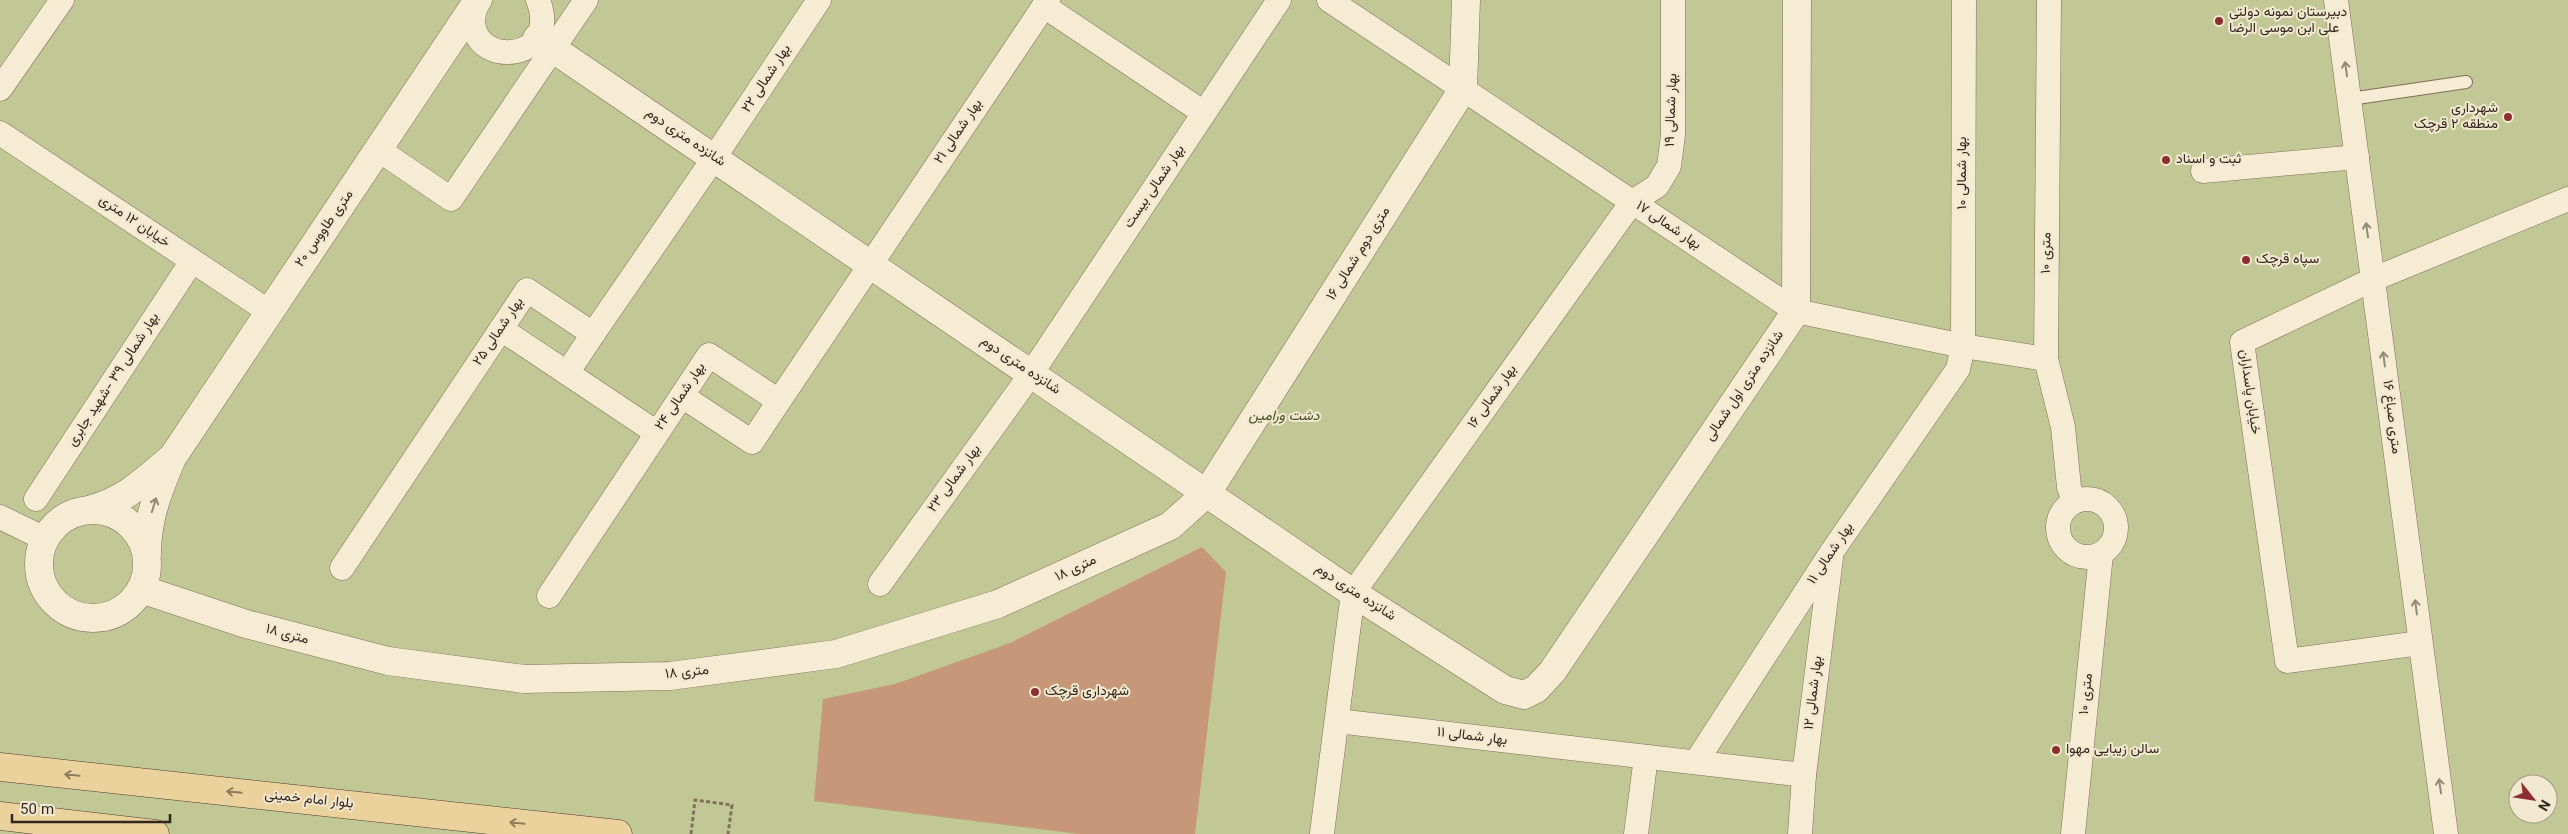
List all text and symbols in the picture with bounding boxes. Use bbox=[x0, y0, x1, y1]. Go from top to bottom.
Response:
place label: دبیرستان نمونه دولتی علی ابن موسی الرضا bbox=[2229, 2, 2348, 40]
marker: دبیرستان نمونه دولتی علی ابن موسی الرضا bbox=[2213, 15, 2225, 27]
street label: بهار شمالی ۲۲ bbox=[737, 40, 797, 118]
one-way arrow bbox=[2340, 62, 2350, 78]
street label: بهار شمالی ۱۹ bbox=[1660, 73, 1684, 147]
street label: بهار شمالی ۲۱ bbox=[929, 95, 989, 169]
place label: شهرداری منطقه ۲ قرچک bbox=[2414, 98, 2498, 136]
street label: شانزده متری دوم bbox=[640, 103, 730, 173]
marker: شهرداری منطقه ۲ قرچک bbox=[2502, 111, 2514, 123]
street label: بهار شمالی ۱۰ bbox=[1952, 137, 1974, 209]
street label: بهار شمالی بیست bbox=[1119, 141, 1191, 233]
place label: ثبت و اسناد bbox=[2176, 149, 2241, 171]
marker: ثبت و اسناد bbox=[2160, 154, 2172, 166]
street label: ۲۰ متری طاووس bbox=[290, 186, 360, 272]
street label: خیابان ۱۲ متری bbox=[94, 190, 174, 254]
street label: بهار شمالی ۱۷ bbox=[1631, 196, 1705, 256]
street label: ۱۶ متری دوم شمالی bbox=[1321, 203, 1397, 305]
one-way arrow bbox=[2362, 223, 2372, 239]
street label: ۱۰ متری bbox=[2036, 232, 2058, 274]
place label: سپاه قرچک bbox=[2256, 249, 2319, 271]
marker: سپاه قرچک bbox=[2240, 254, 2252, 266]
street label: بهار شمالی ۲۵ bbox=[468, 293, 530, 371]
street label: بهار شمالی ۳۹ -شهید جابری bbox=[62, 309, 166, 451]
street label: شانزده متری اول شمالی bbox=[1700, 326, 1790, 446]
street label: شانزده متری دوم bbox=[975, 331, 1065, 401]
street label: خیابان پاسداران bbox=[2232, 348, 2266, 436]
one-way arrow bbox=[2379, 352, 2389, 368]
street label: بهار شمالی ۲۴ bbox=[650, 358, 712, 436]
street label: بهار شمالی ۱۶ bbox=[1463, 360, 1523, 434]
street label: ۱۶ متری صباغ bbox=[2376, 379, 2406, 455]
park label: دشت ورامین bbox=[1249, 406, 1320, 428]
street label: بهار شمالی ۲۳ bbox=[923, 440, 987, 518]
one-way arrow bbox=[149, 497, 159, 513]
street label: بهار شمالی ۱۱ bbox=[1802, 518, 1860, 590]
street label: ۱۸ متری bbox=[1051, 550, 1101, 588]
street label: شانزده متری دوم bbox=[1310, 559, 1400, 627]
one-way arrow bbox=[2411, 600, 2421, 616]
street label: ۱۸ متری bbox=[263, 619, 311, 651]
street label: بهار شمالی ۱۲ bbox=[1799, 655, 1829, 731]
street label: ۱۸ متری bbox=[664, 660, 710, 686]
street label: ۱۰ متری bbox=[2074, 672, 2100, 716]
place label: شهرداری قرچک bbox=[1045, 681, 1129, 703]
marker: شهرداری قرچک bbox=[1029, 686, 1041, 698]
street label: بهار شمالی ۱۱ bbox=[1435, 722, 1509, 752]
place label: سالن زیبایی مهوا bbox=[2066, 739, 2159, 761]
marker: سالن زیبایی مهوا bbox=[2050, 744, 2062, 756]
one-way arrow bbox=[65, 770, 81, 780]
north arrow bbox=[2508, 774, 2558, 824]
one-way arrow bbox=[2434, 778, 2444, 794]
street label: بلوار امام خمینی bbox=[263, 784, 355, 816]
one-way arrow bbox=[226, 787, 242, 797]
scale bar bbox=[12, 792, 170, 824]
text: N bbox=[2531, 795, 2555, 814]
text: 50 m bbox=[20, 799, 54, 822]
one-way arrow bbox=[509, 818, 525, 828]

